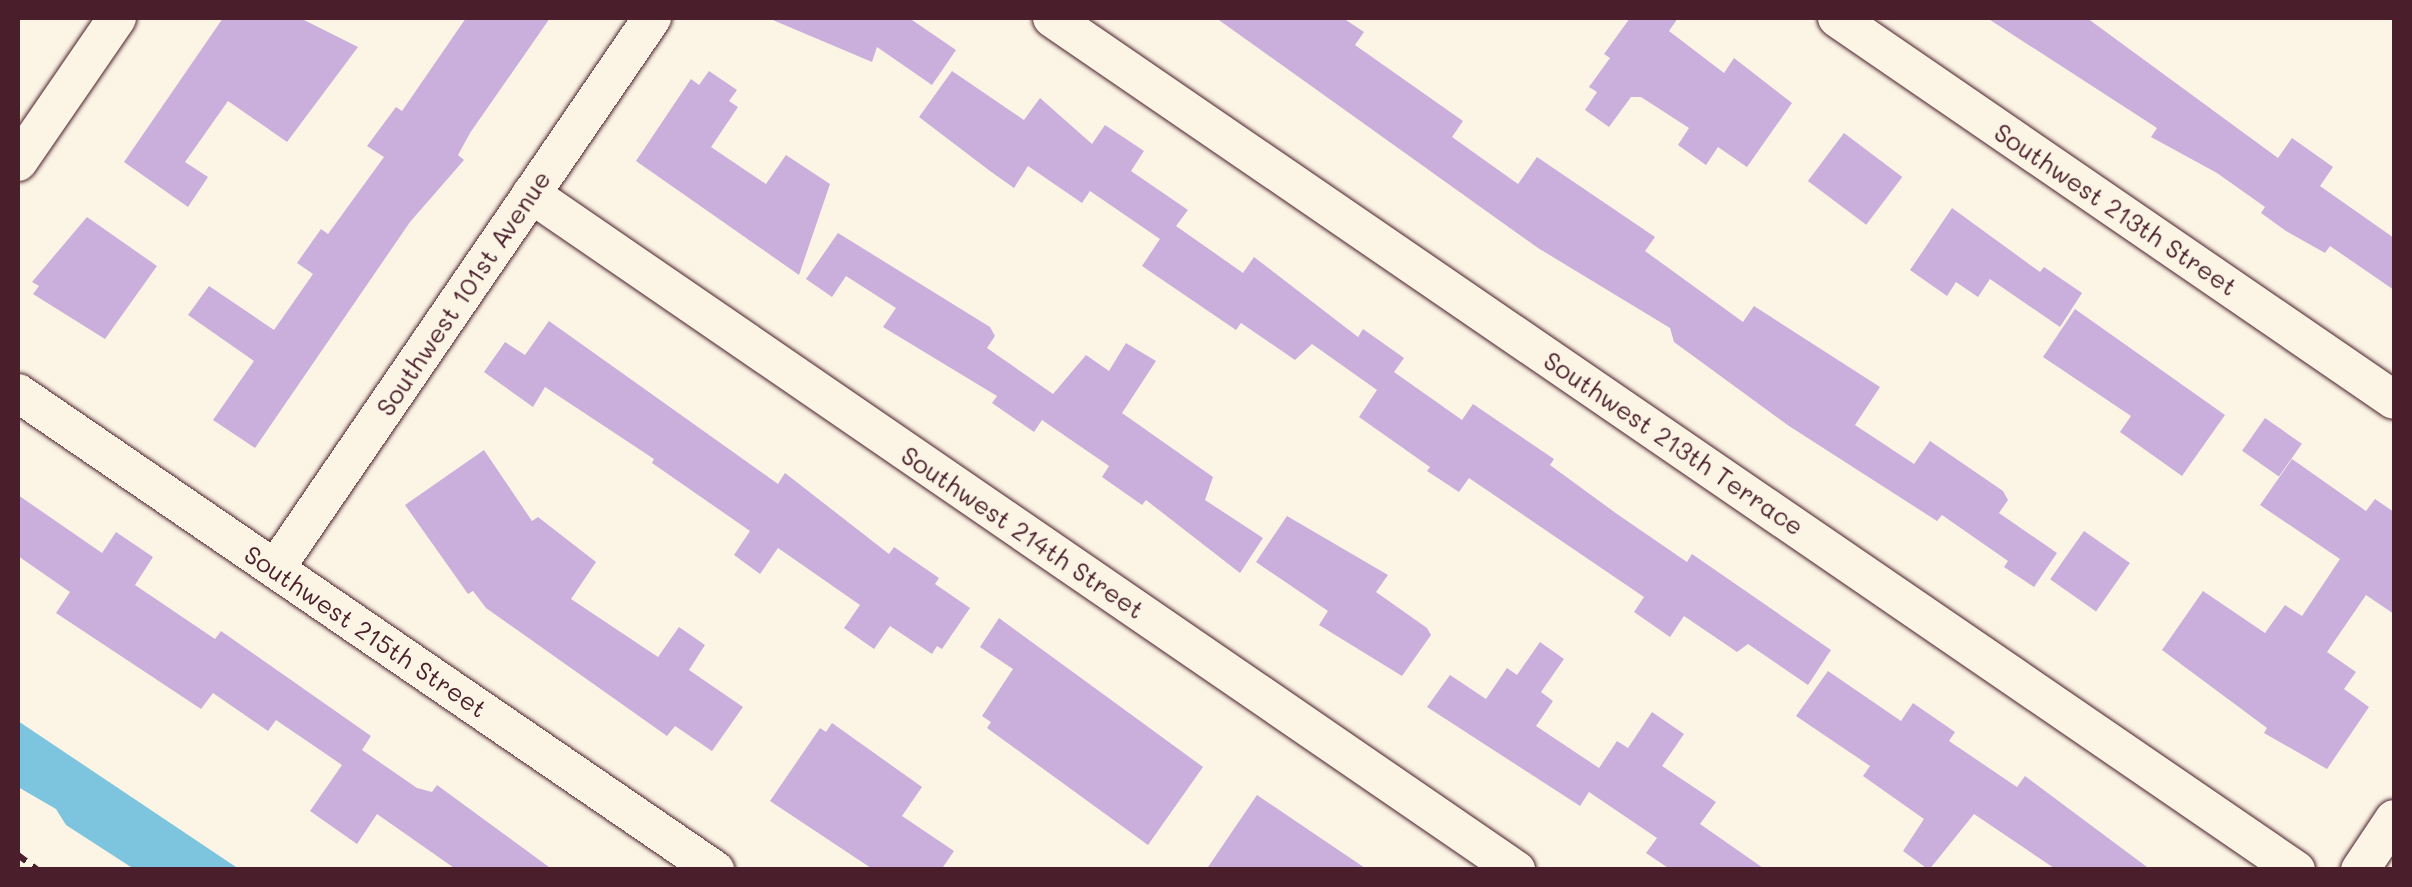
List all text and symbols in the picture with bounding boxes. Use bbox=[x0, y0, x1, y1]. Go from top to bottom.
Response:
street label: Southwest 213th Street bbox=[1989, 117, 2243, 301]
street label: Southwest 101st Avenue bbox=[370, 165, 556, 421]
street label: Southwest 213th Terrace bbox=[1538, 345, 1810, 541]
street label: Southwest 214th Street bbox=[896, 440, 1150, 624]
street label: Southwest 215th Street bbox=[239, 539, 493, 723]

